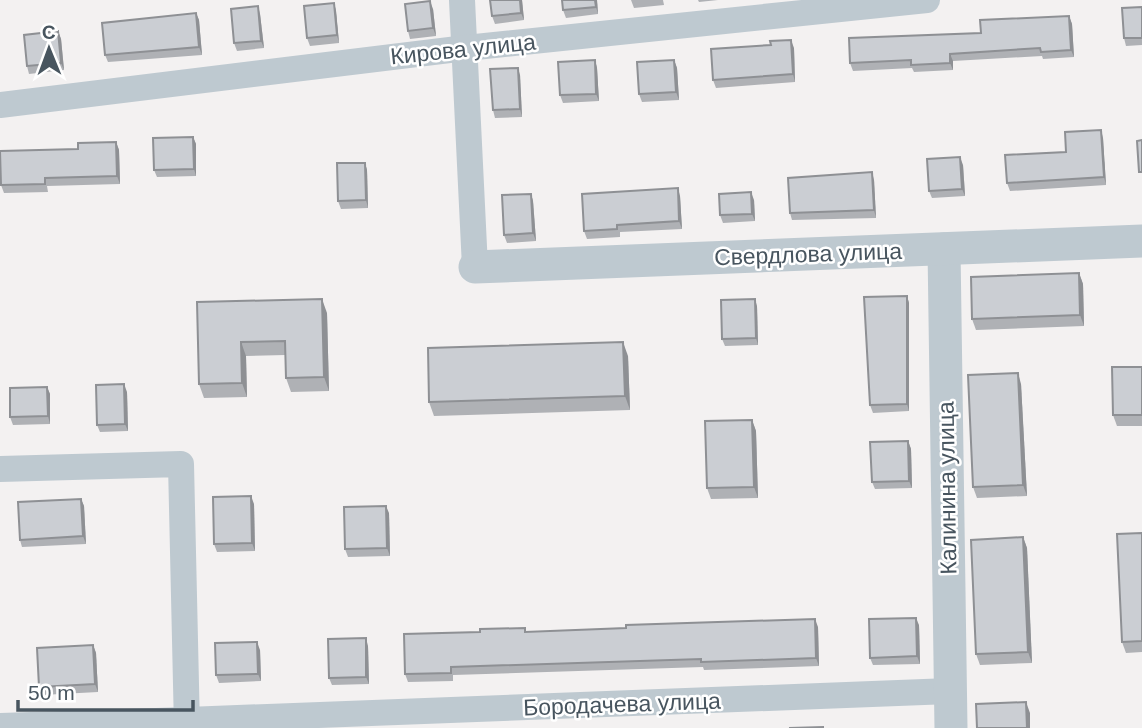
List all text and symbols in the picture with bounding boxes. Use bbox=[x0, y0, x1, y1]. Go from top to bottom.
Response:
north arrow bbox=[14, 14, 84, 84]
text: С bbox=[42, 22, 56, 43]
street label: Кирова улица bbox=[389, 28, 537, 70]
street label: Свердлова улица bbox=[714, 238, 903, 270]
street label: Калинина улица bbox=[932, 401, 962, 575]
scale bar bbox=[18, 668, 192, 712]
text: 50 m bbox=[28, 681, 75, 704]
street label: Бородачева улица bbox=[523, 688, 722, 720]

